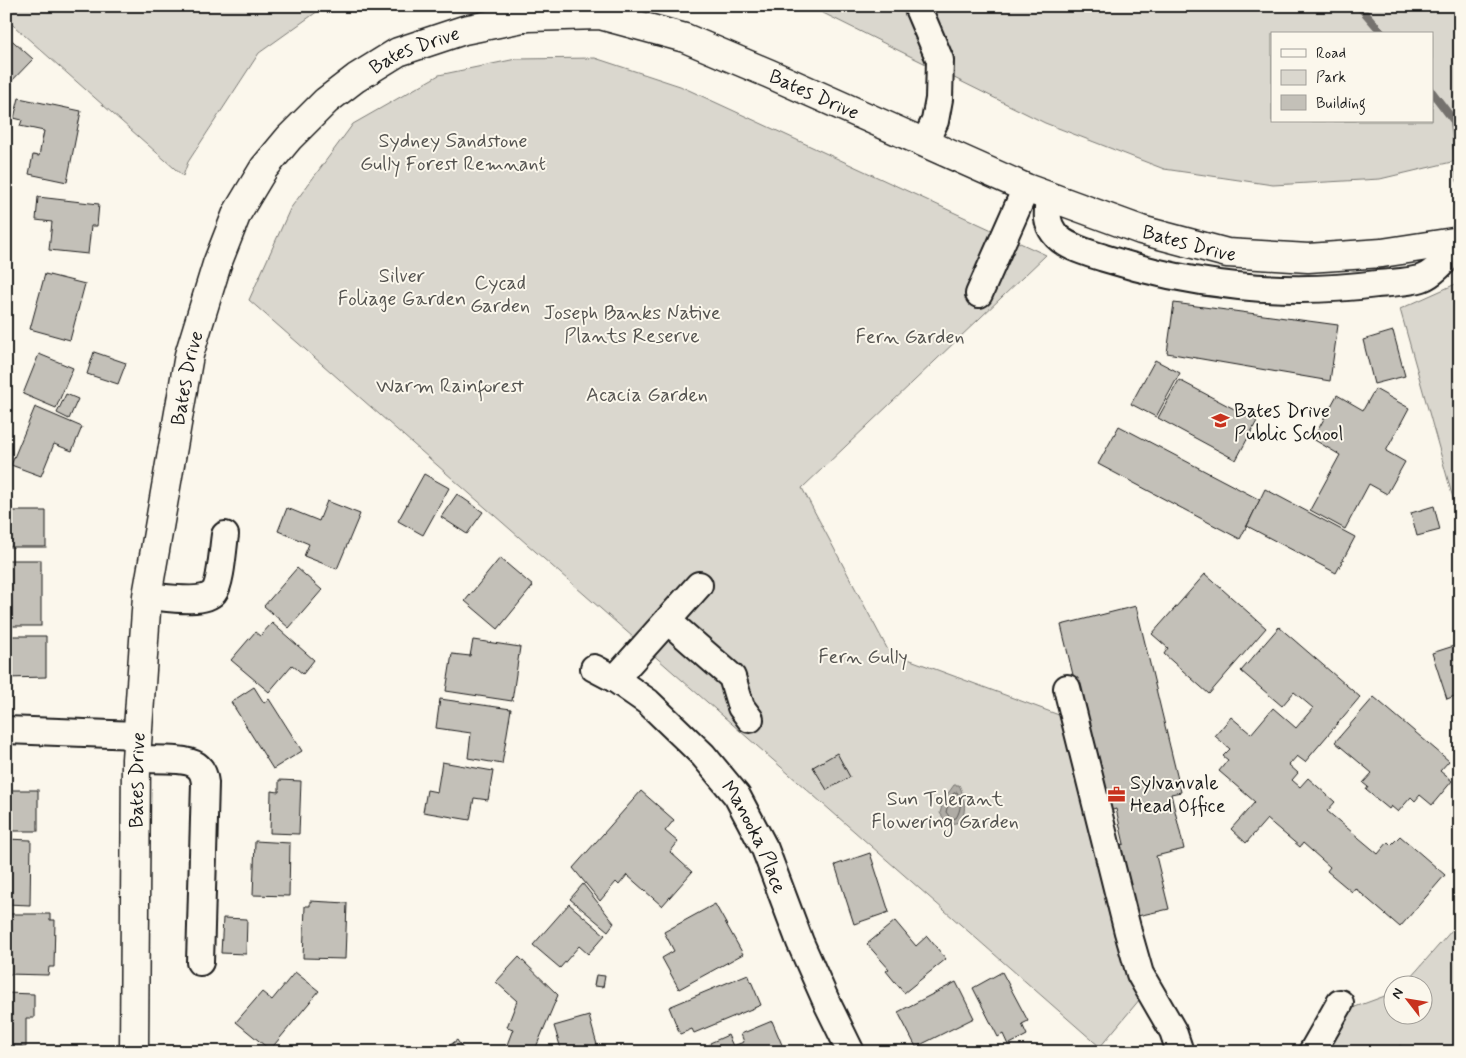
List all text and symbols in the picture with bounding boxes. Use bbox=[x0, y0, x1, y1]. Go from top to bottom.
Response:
street label: Bates Drive bbox=[364, 20, 463, 82]
legend bbox=[1271, 32, 1434, 122]
text: Road bbox=[1316, 44, 1346, 64]
street label: Bates Drive bbox=[765, 63, 863, 127]
text: Park bbox=[1316, 68, 1346, 88]
text: Building bbox=[1316, 94, 1366, 115]
park label: Sydney Sandstone Gully Forest Remnant bbox=[360, 128, 546, 178]
street label: Bates Drive bbox=[1139, 219, 1237, 269]
park label: Silver Foliage Garden bbox=[338, 263, 466, 313]
park label: Cycad Garden bbox=[470, 270, 530, 320]
park label: Joseph Banks Native Plants Reserve bbox=[544, 300, 721, 350]
park label: Fern Garden bbox=[855, 324, 965, 351]
street label: Bates Drive bbox=[165, 328, 211, 428]
park label: Warm Rainforest bbox=[376, 373, 524, 402]
park label: Acacia Garden bbox=[586, 382, 708, 409]
place label: Bates Drive Public School bbox=[1234, 398, 1343, 448]
school or university icon: Bates Drive Public School bbox=[1210, 411, 1230, 431]
park label: Fern Gully bbox=[818, 644, 908, 671]
street label: Bates Drive bbox=[124, 731, 153, 828]
place label: Sylvanvale Head Office bbox=[1130, 770, 1226, 820]
street label: Manooka Place bbox=[714, 775, 793, 898]
office icon: Sylvanvale Head Office bbox=[1106, 784, 1126, 804]
park label: Sun Tolerant Flowering Garden bbox=[871, 786, 1019, 837]
north arrow bbox=[1384, 976, 1434, 1026]
text: N bbox=[1388, 985, 1408, 1002]

